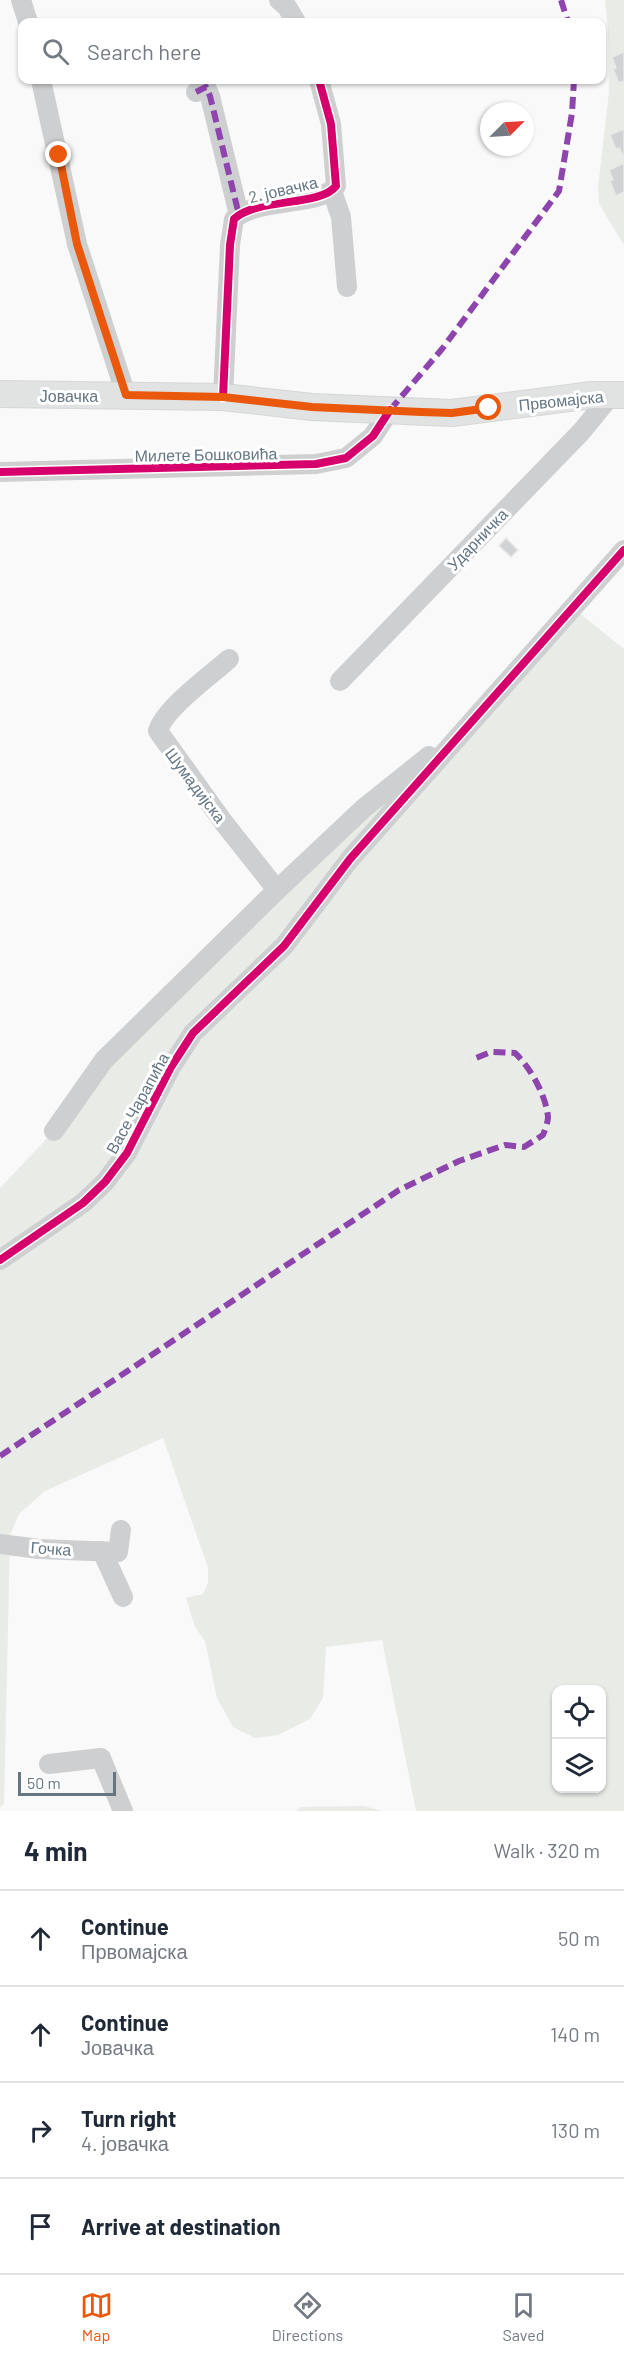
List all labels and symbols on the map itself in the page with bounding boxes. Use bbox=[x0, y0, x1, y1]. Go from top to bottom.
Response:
north arrow bbox=[480, 102, 534, 156]
route end bbox=[45, 141, 71, 167]
street label: 2. јовачка bbox=[247, 172, 319, 206]
street label: Јовачка bbox=[40, 386, 98, 405]
street label: Првомајска bbox=[518, 386, 605, 414]
route start bbox=[475, 394, 501, 420]
street label: Милете Бошковића bbox=[134, 443, 278, 465]
street label: Ударничка bbox=[443, 504, 511, 574]
street label: Шумадијска bbox=[162, 744, 230, 826]
street label: Васе Чарапића bbox=[101, 1049, 173, 1157]
street label: Гочка bbox=[30, 1537, 72, 1559]
scale bar bbox=[18, 1769, 116, 1796]

